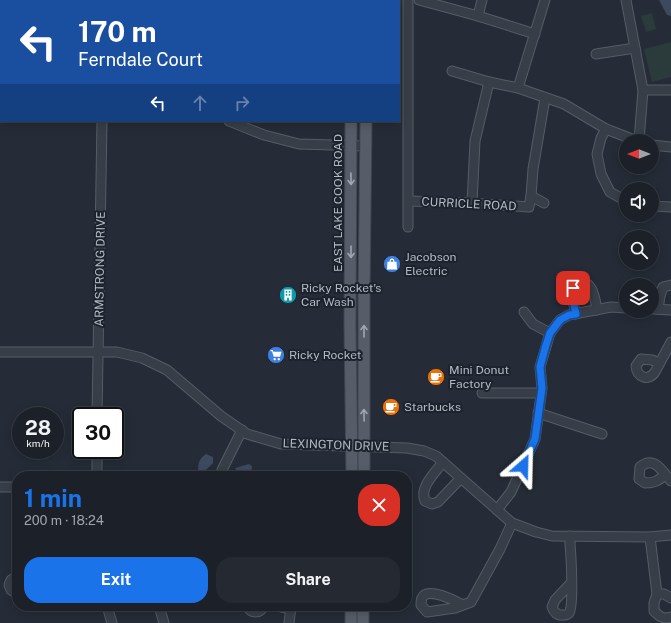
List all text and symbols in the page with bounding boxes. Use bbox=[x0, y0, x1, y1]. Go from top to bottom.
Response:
text: 170 m bbox=[78, 15, 157, 48]
icon: left bbox=[12, 16, 64, 68]
text: Ferndale Court bbox=[78, 49, 203, 70]
icon: left bbox=[147, 92, 169, 114]
icon: ahead bbox=[189, 92, 211, 114]
icon: right bbox=[231, 92, 253, 114]
street label: EAST LAKE COOK ROAD bbox=[331, 134, 345, 272]
north arrow bbox=[619, 134, 659, 174]
map controls bbox=[619, 134, 659, 318]
one-way arrow bbox=[347, 172, 355, 185]
button: sound bbox=[619, 182, 659, 222]
street label: CURRICLE ROAD bbox=[421, 195, 517, 213]
street label: ARMSTRONG DRIVE bbox=[92, 211, 108, 327]
button: search bbox=[619, 230, 659, 270]
one-way arrow bbox=[347, 245, 355, 258]
place label: Jacobson Electric bbox=[405, 250, 457, 278]
shop icon: Jacobson Electric bbox=[382, 254, 402, 274]
pin bbox=[556, 271, 590, 305]
icon: arrive bbox=[562, 277, 584, 299]
button: layers bbox=[619, 278, 659, 318]
place label: Ricky Rocket's Car Wash bbox=[301, 281, 381, 309]
building icon: Ricky Rocket's Car Wash bbox=[278, 285, 298, 305]
one-way arrow bbox=[360, 325, 368, 338]
supermarket icon: Ricky Rocket bbox=[266, 345, 286, 365]
place label: Ricky Rocket bbox=[289, 348, 362, 362]
place label: Mini Donut Factory bbox=[449, 363, 509, 391]
cafe icon: Mini Donut Factory bbox=[426, 367, 446, 387]
cafe icon: Starbucks bbox=[381, 397, 401, 417]
place label: Starbucks bbox=[404, 400, 461, 414]
speed limit sign: 30 bbox=[72, 407, 124, 459]
one-way arrow bbox=[361, 409, 368, 422]
text: 28 bbox=[25, 416, 51, 440]
street label: LEXINGTON DRIVE bbox=[282, 436, 390, 454]
text: km/h bbox=[26, 437, 50, 449]
position arrow bbox=[502, 445, 544, 487]
text: 1 min bbox=[24, 484, 82, 512]
button: close bbox=[358, 484, 400, 526]
text: 200 m · 18:24 bbox=[24, 513, 104, 528]
button: Exit bbox=[24, 557, 208, 603]
button: Share bbox=[216, 557, 400, 603]

